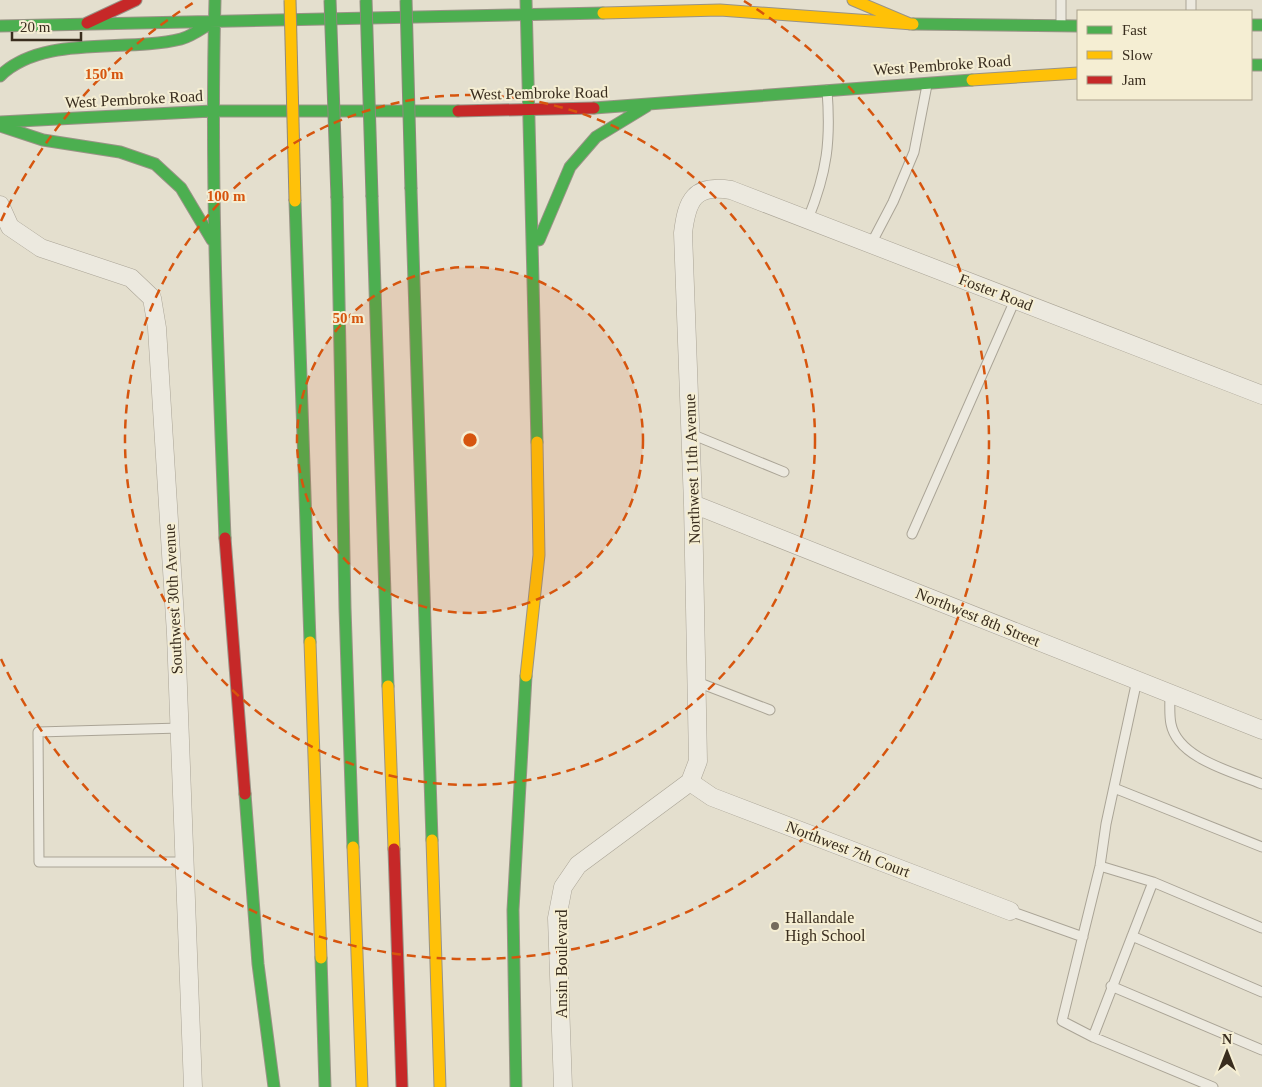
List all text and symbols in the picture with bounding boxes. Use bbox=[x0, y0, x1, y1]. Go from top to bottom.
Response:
scale bar bbox=[12, 10, 81, 42]
legend bbox=[1077, 10, 1252, 100]
text: 20 m bbox=[20, 19, 51, 35]
text: Fast bbox=[1122, 22, 1148, 38]
text: Slow bbox=[1122, 47, 1153, 63]
street label: West Pembroke Road bbox=[872, 52, 1012, 78]
text: 150 m bbox=[85, 66, 124, 82]
text: Jam bbox=[1122, 72, 1146, 88]
street label: West Pembroke Road bbox=[470, 83, 608, 103]
street label: West Pembroke Road bbox=[65, 87, 203, 111]
text: 100 m bbox=[207, 188, 246, 204]
street label: Foster Road bbox=[957, 270, 1035, 314]
text: 50 m bbox=[332, 310, 364, 326]
street label: Northwest 11th Avenue bbox=[681, 394, 703, 544]
centre of rings bbox=[461, 431, 479, 449]
street label: Southwest 30th Avenue bbox=[161, 523, 185, 675]
street label: Northwest 8th Street bbox=[913, 584, 1043, 650]
street label: Northwest 7th Court bbox=[784, 817, 913, 881]
place label: Hallandale High School bbox=[785, 909, 866, 945]
street label: Ansin Boulevard bbox=[553, 910, 570, 1018]
marker: Hallandale High School bbox=[769, 920, 781, 932]
north arrow bbox=[1202, 1027, 1252, 1077]
text: N bbox=[1222, 1032, 1232, 1047]

